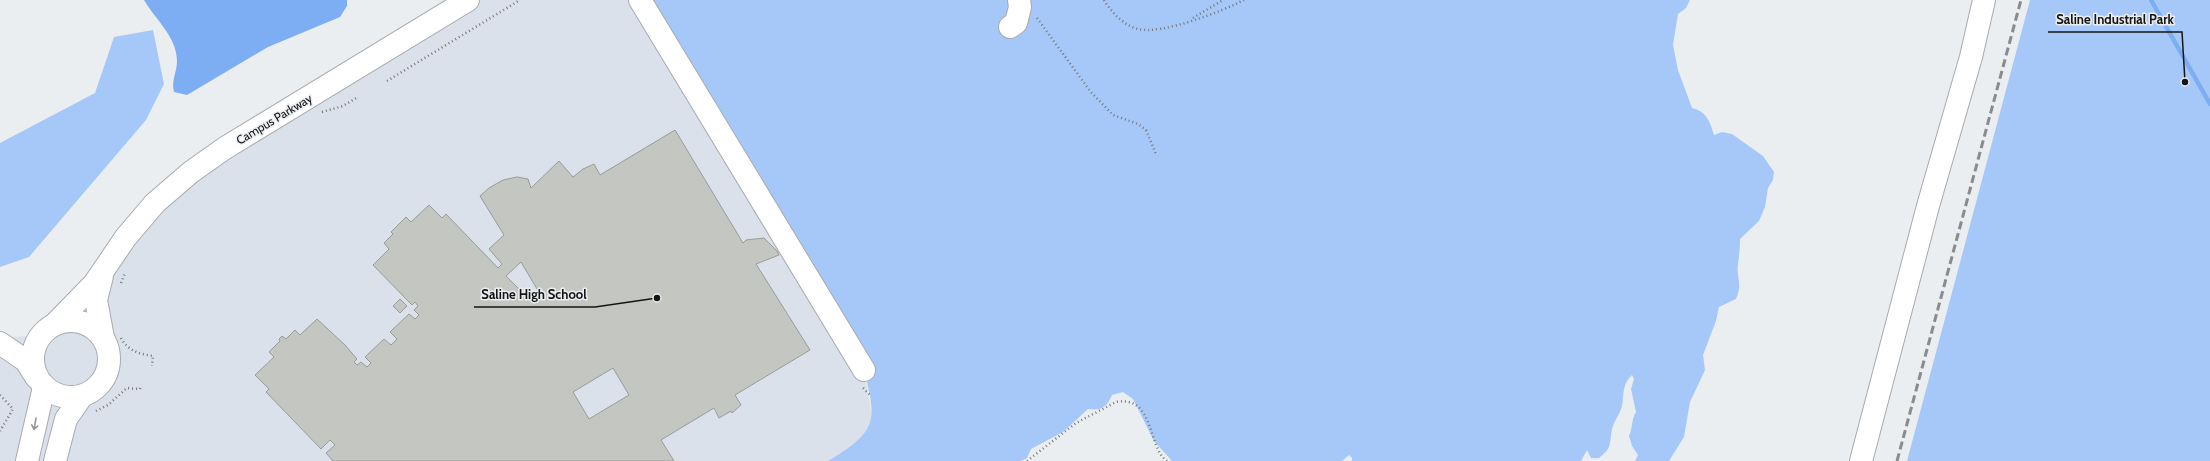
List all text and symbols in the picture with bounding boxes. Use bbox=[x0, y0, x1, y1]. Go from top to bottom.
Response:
callout: Saline Industrial Park bbox=[2048, 7, 2182, 32]
text: Saline Industrial Park bbox=[2056, 11, 2174, 27]
street label: Campus Parkway bbox=[233, 90, 315, 148]
callout: Saline High School bbox=[474, 282, 595, 307]
text: Saline High School bbox=[481, 286, 587, 302]
one-way arrow bbox=[30, 417, 38, 430]

